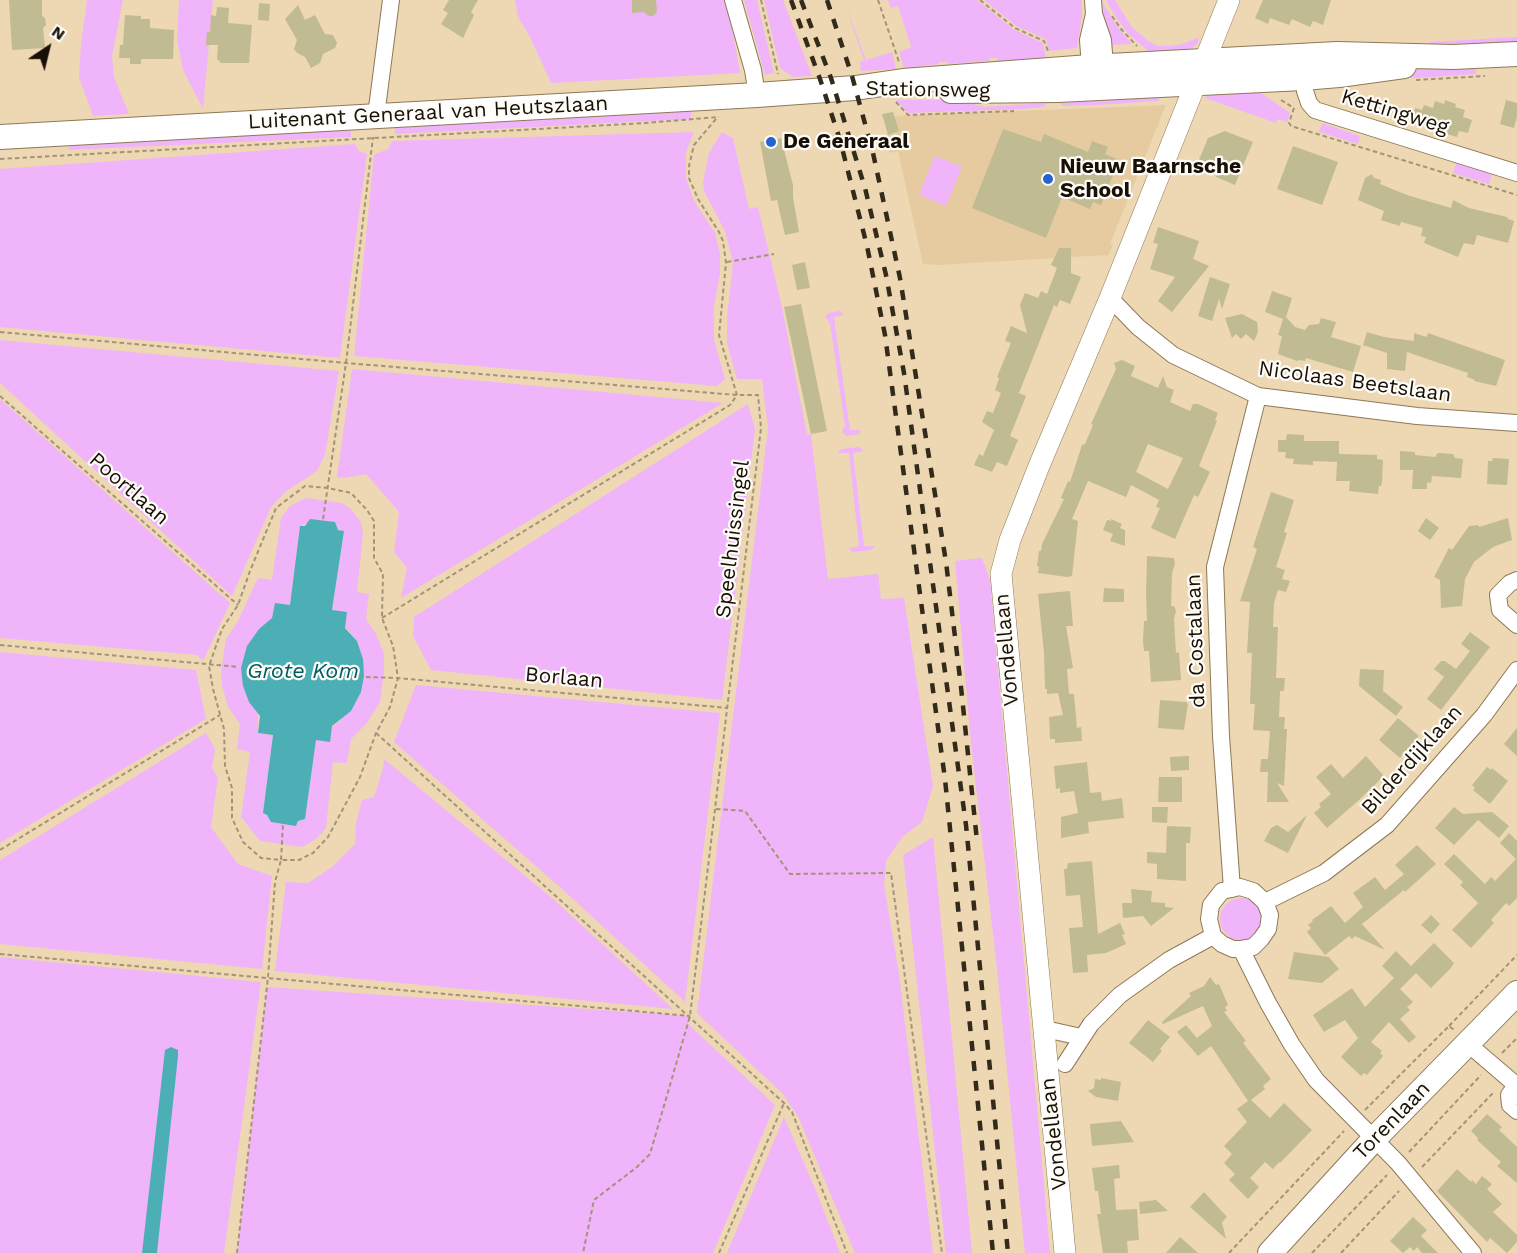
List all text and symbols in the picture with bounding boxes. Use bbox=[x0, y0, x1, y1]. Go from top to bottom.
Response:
north arrow bbox=[18, 18, 78, 78]
text: N bbox=[48, 22, 69, 44]
street label: Stationsweg bbox=[865, 76, 991, 104]
street label: Kettingweg bbox=[1338, 84, 1452, 140]
street label: Luitenant Generaal van Heutszlaan bbox=[247, 91, 609, 135]
place label: De Generaal bbox=[783, 129, 909, 155]
marker: De Generaal bbox=[764, 135, 778, 149]
place label: Nieuw Baarnsche School bbox=[1060, 154, 1241, 204]
marker: Nieuw Baarnsche School bbox=[1041, 172, 1055, 186]
street label: Nicolaas Beetslaan bbox=[1257, 356, 1453, 408]
street label: Poortlaan bbox=[84, 447, 174, 531]
street label: Speelhuissingel bbox=[711, 458, 755, 620]
street label: da Costalaan bbox=[1181, 574, 1211, 708]
street label: Vondellaan bbox=[990, 593, 1024, 707]
water label: Grote Kom bbox=[247, 659, 359, 685]
street label: Borlaan bbox=[524, 662, 604, 694]
street label: Bilderdijklaan bbox=[1356, 700, 1468, 820]
street label: Vondellaan bbox=[1036, 1076, 1072, 1192]
street label: Torenlaan bbox=[1348, 1076, 1436, 1166]

